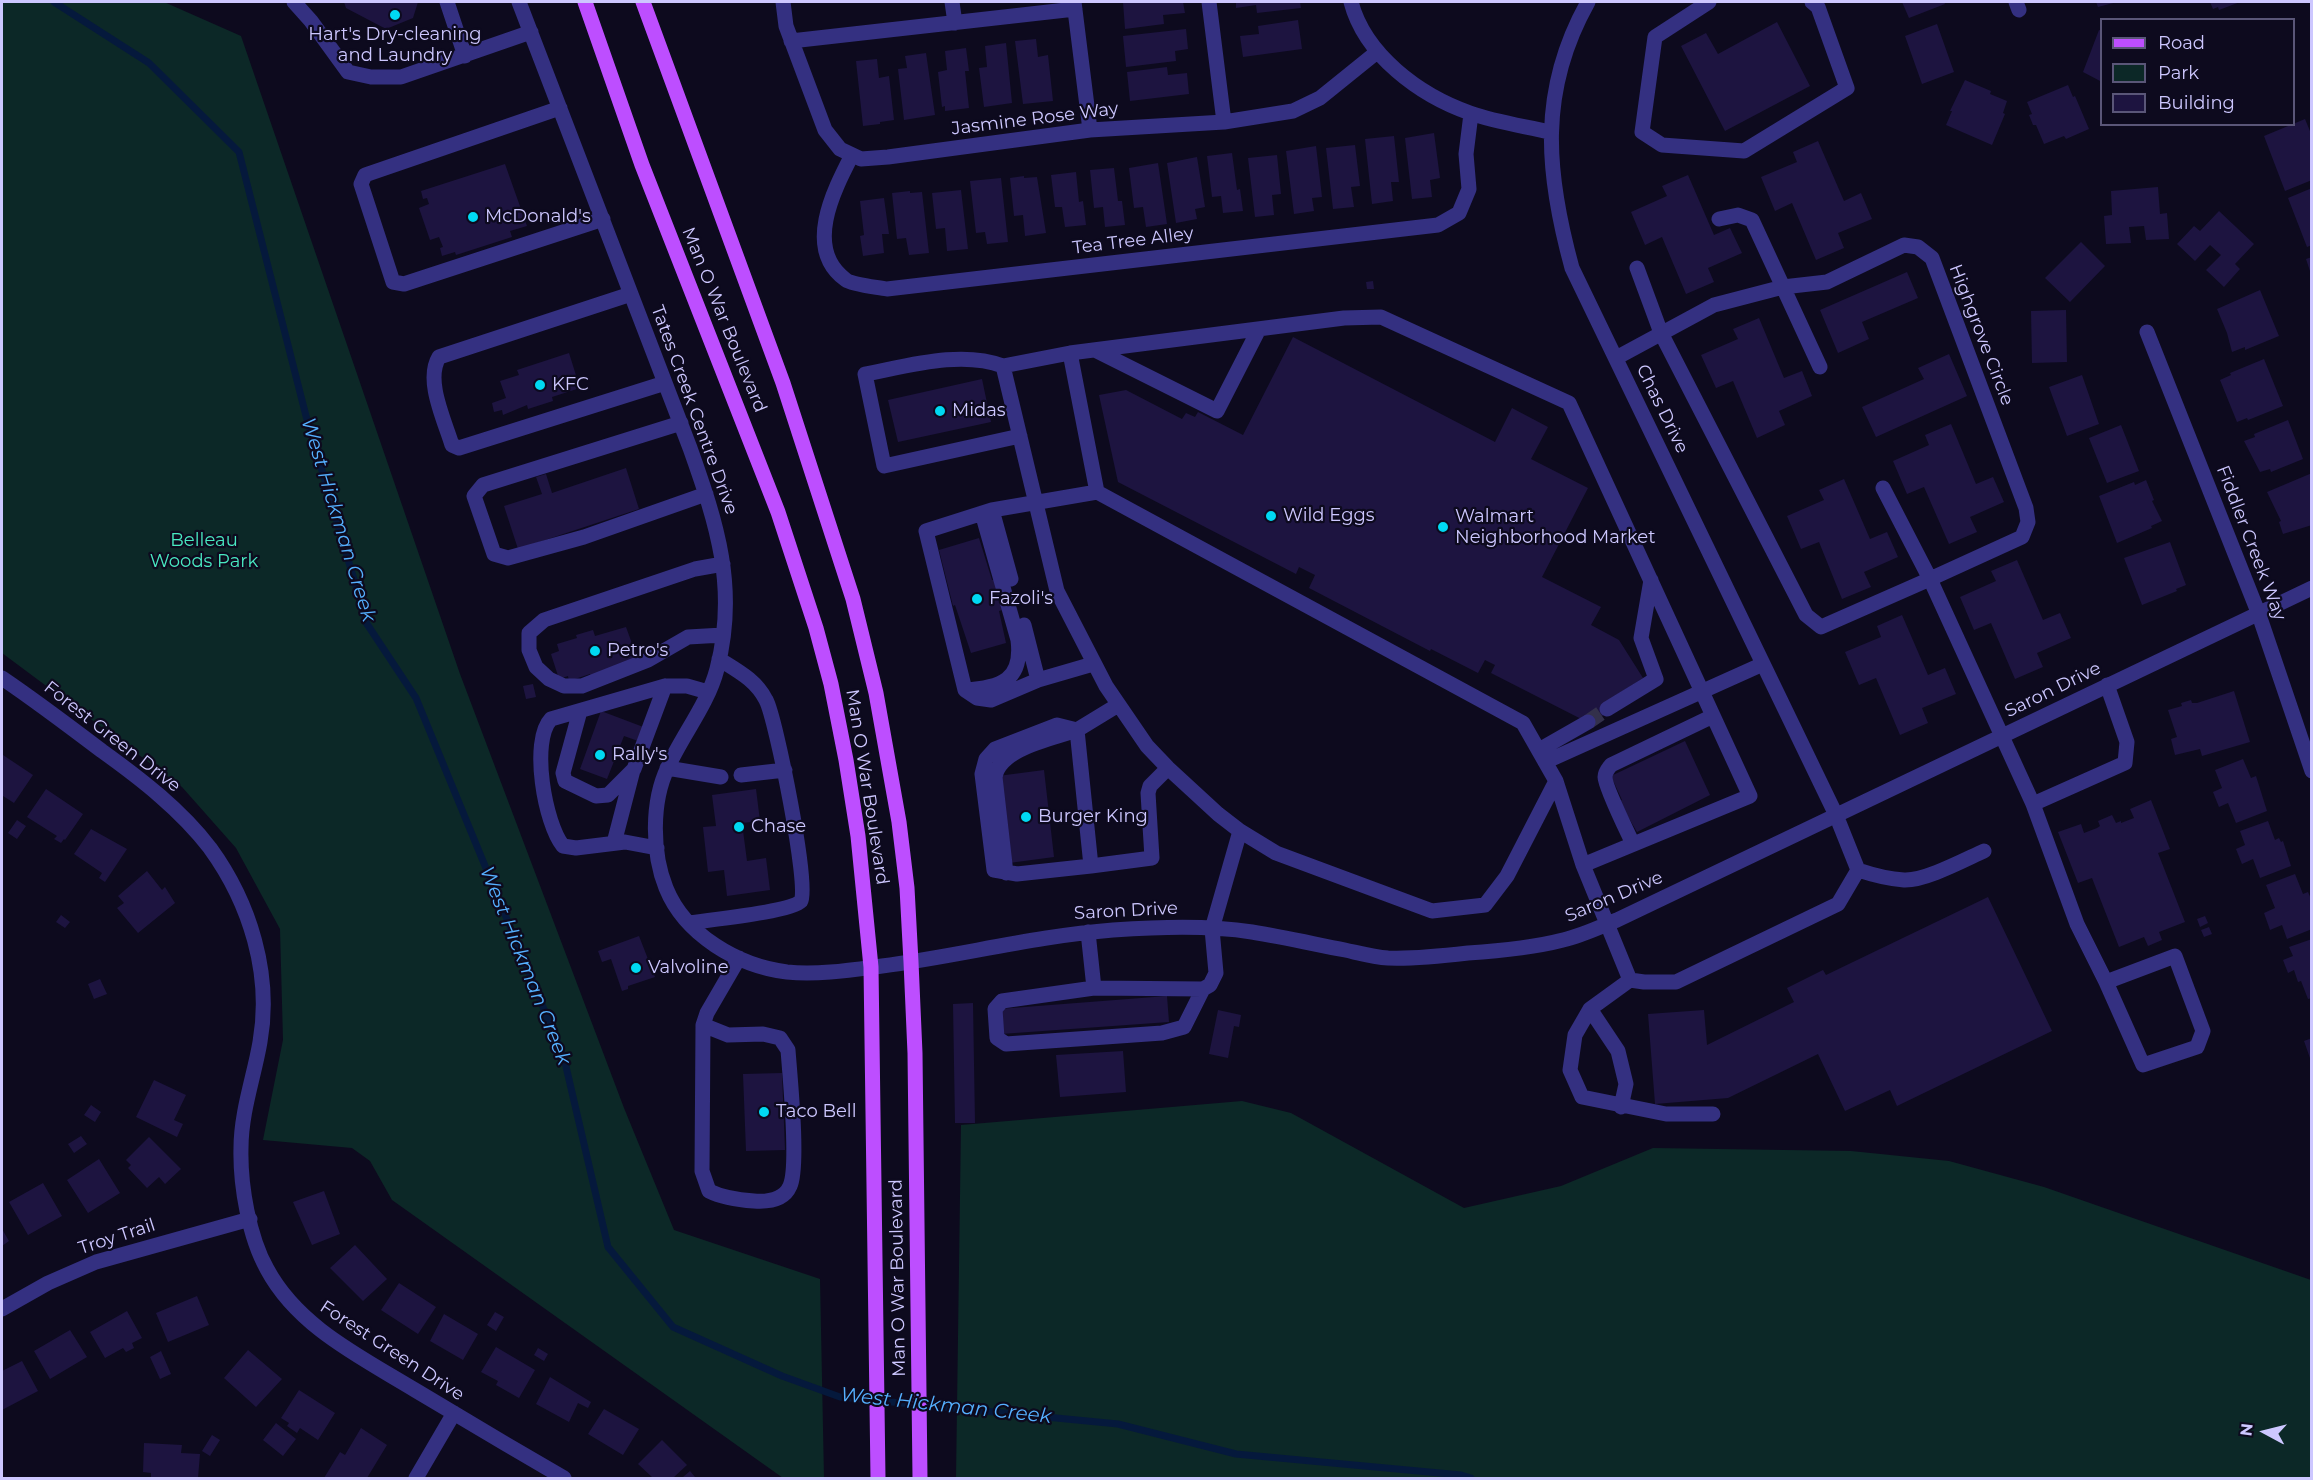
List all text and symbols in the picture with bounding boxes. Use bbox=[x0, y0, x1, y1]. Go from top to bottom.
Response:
marker: Hart's Dry-cleaning and Laundry bbox=[388, 8, 402, 22]
legend bbox=[2100, 18, 2295, 126]
place label: Hart's Dry-cleaning and Laundry bbox=[308, 24, 482, 66]
text: Road bbox=[2158, 32, 2205, 54]
text: Park bbox=[2158, 62, 2199, 84]
text: Building bbox=[2158, 92, 2235, 114]
street label: Jasmine Rose Way bbox=[950, 98, 1120, 140]
place label: McDonald's bbox=[485, 206, 591, 228]
marker: McDonald's bbox=[466, 210, 480, 224]
street label: Tea Tree Alley bbox=[1071, 223, 1195, 259]
street label: Man O War Boulevard bbox=[677, 224, 771, 416]
street label: Highgrove Circle bbox=[1944, 261, 2018, 409]
street label: Tates Creek Centre Drive bbox=[646, 302, 742, 518]
street label: Chas Drive bbox=[1631, 361, 1693, 457]
place label: KFC bbox=[552, 374, 589, 396]
marker: KFC bbox=[533, 378, 547, 392]
place label: Midas bbox=[952, 400, 1006, 422]
marker: Midas bbox=[933, 404, 947, 418]
water label: West Hickman Creek bbox=[296, 415, 380, 625]
street label: Fiddler Creek Way bbox=[2211, 462, 2291, 624]
place label: Wild Eggs bbox=[1283, 505, 1375, 527]
place label: Walmart Neighborhood Market bbox=[1455, 506, 1656, 548]
marker: Wild Eggs bbox=[1264, 509, 1278, 523]
marker: Walmart Neighborhood Market bbox=[1436, 520, 1450, 534]
park label: Belleau Woods Park bbox=[150, 530, 258, 572]
place label: Fazoli's bbox=[989, 588, 1053, 610]
marker: Fazoli's bbox=[970, 592, 984, 606]
place label: Petro's bbox=[607, 640, 668, 662]
marker: Petro's bbox=[588, 644, 602, 658]
street label: Saron Drive bbox=[2002, 657, 2104, 723]
street label: Forest Green Drive bbox=[39, 677, 185, 797]
street label: Man O War Boulevard bbox=[841, 688, 893, 886]
place label: Rally's bbox=[612, 744, 667, 766]
marker: Rally's bbox=[593, 748, 607, 762]
place label: Burger King bbox=[1038, 806, 1148, 828]
marker: Burger King bbox=[1019, 810, 1033, 824]
place label: Chase bbox=[751, 816, 806, 838]
marker: Chase bbox=[732, 820, 746, 834]
water label: West Hickman Creek bbox=[474, 863, 576, 1069]
street label: Saron Drive bbox=[1562, 867, 1666, 927]
street label: Saron Drive bbox=[1074, 897, 1178, 925]
place label: Valvoline bbox=[648, 957, 729, 979]
marker: Valvoline bbox=[629, 961, 643, 975]
place label: Taco Bell bbox=[776, 1101, 857, 1123]
marker: Taco Bell bbox=[757, 1105, 771, 1119]
street label: Man O War Boulevard bbox=[885, 1179, 911, 1377]
street label: Troy Trail bbox=[76, 1214, 158, 1260]
street label: Forest Green Drive bbox=[316, 1296, 468, 1406]
water label: West Hickman Creek bbox=[839, 1383, 1053, 1429]
north arrow bbox=[2235, 1402, 2295, 1462]
text: N bbox=[2236, 1422, 2257, 1437]

